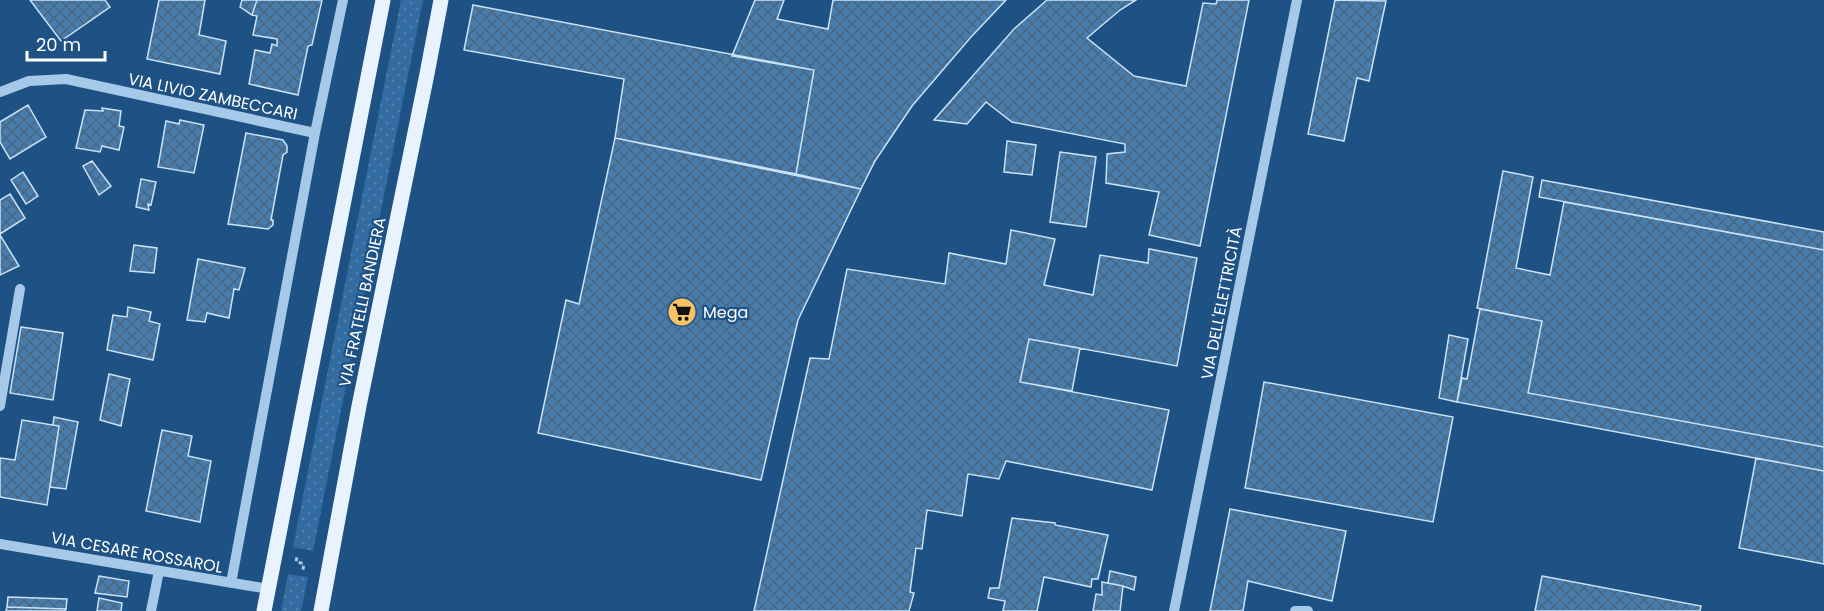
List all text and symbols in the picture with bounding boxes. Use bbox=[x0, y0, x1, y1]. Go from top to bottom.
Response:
scale bar bbox=[27, 24, 105, 62]
text: 20 m bbox=[36, 32, 81, 57]
street label: VIA LIVIO ZAMBECCARI bbox=[126, 67, 300, 126]
street label: VIA FRATELLI BANDIERA bbox=[333, 215, 392, 389]
street label: VIA DELL'ELETTRICITÀ bbox=[1195, 224, 1248, 382]
supermarket icon: Mega bbox=[666, 296, 698, 328]
place label: Mega bbox=[703, 301, 748, 324]
street label: VIA CESARE ROSSAROL bbox=[49, 526, 225, 579]

